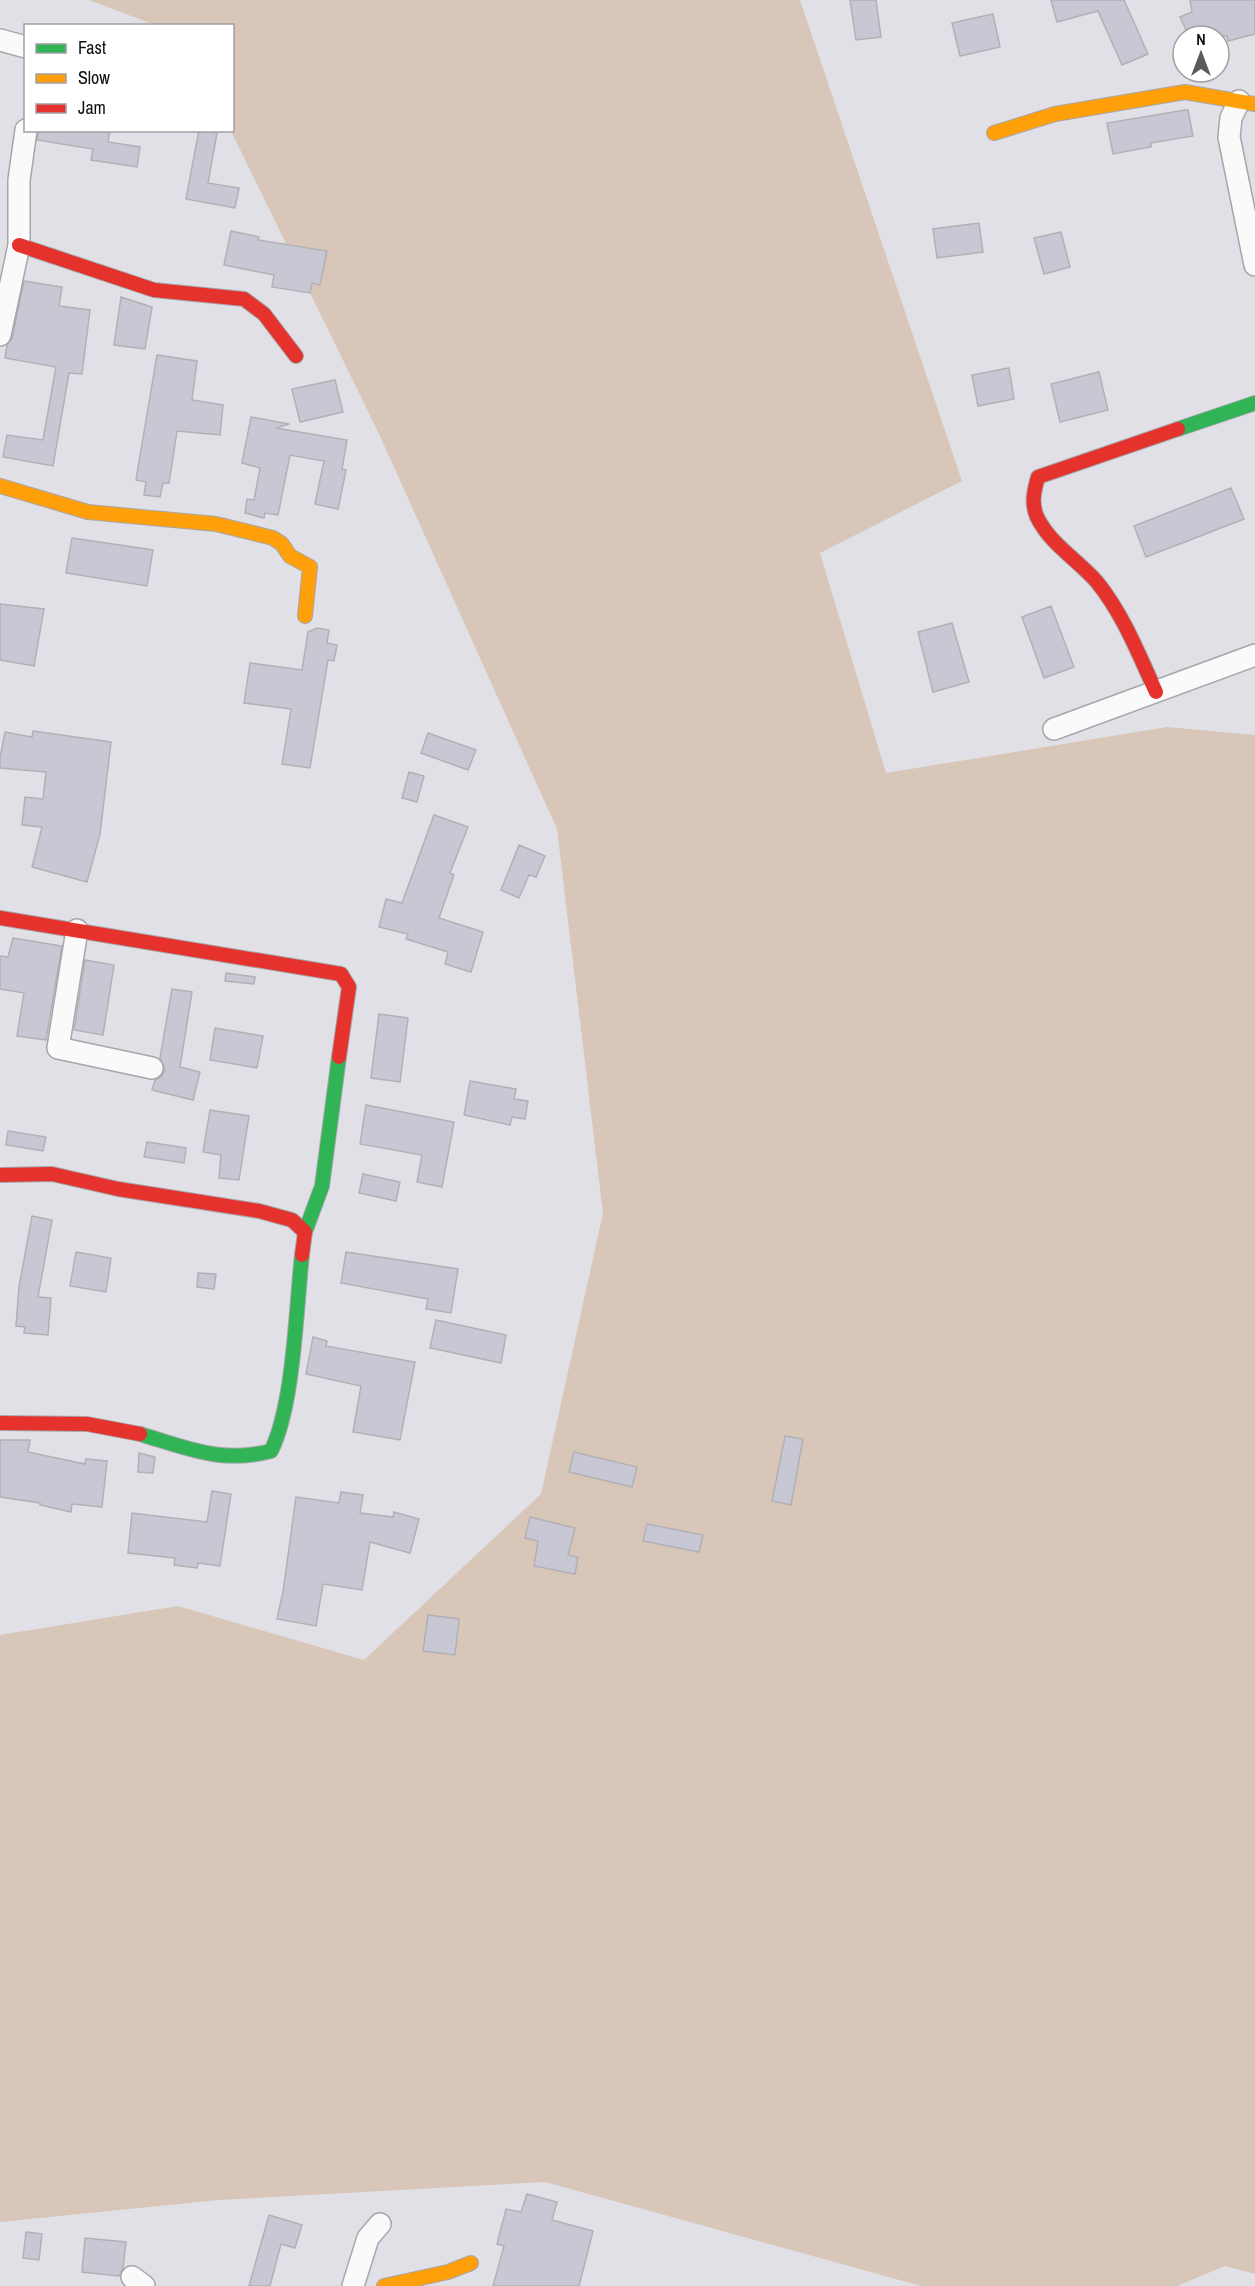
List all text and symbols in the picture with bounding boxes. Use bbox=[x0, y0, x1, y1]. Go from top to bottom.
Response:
legend bbox=[24, 24, 234, 132]
north arrow bbox=[1171, 24, 1231, 84]
text: N bbox=[1196, 28, 1206, 50]
text: Fast bbox=[78, 35, 106, 60]
text: Slow bbox=[78, 65, 110, 90]
text: Jam bbox=[78, 95, 106, 120]

